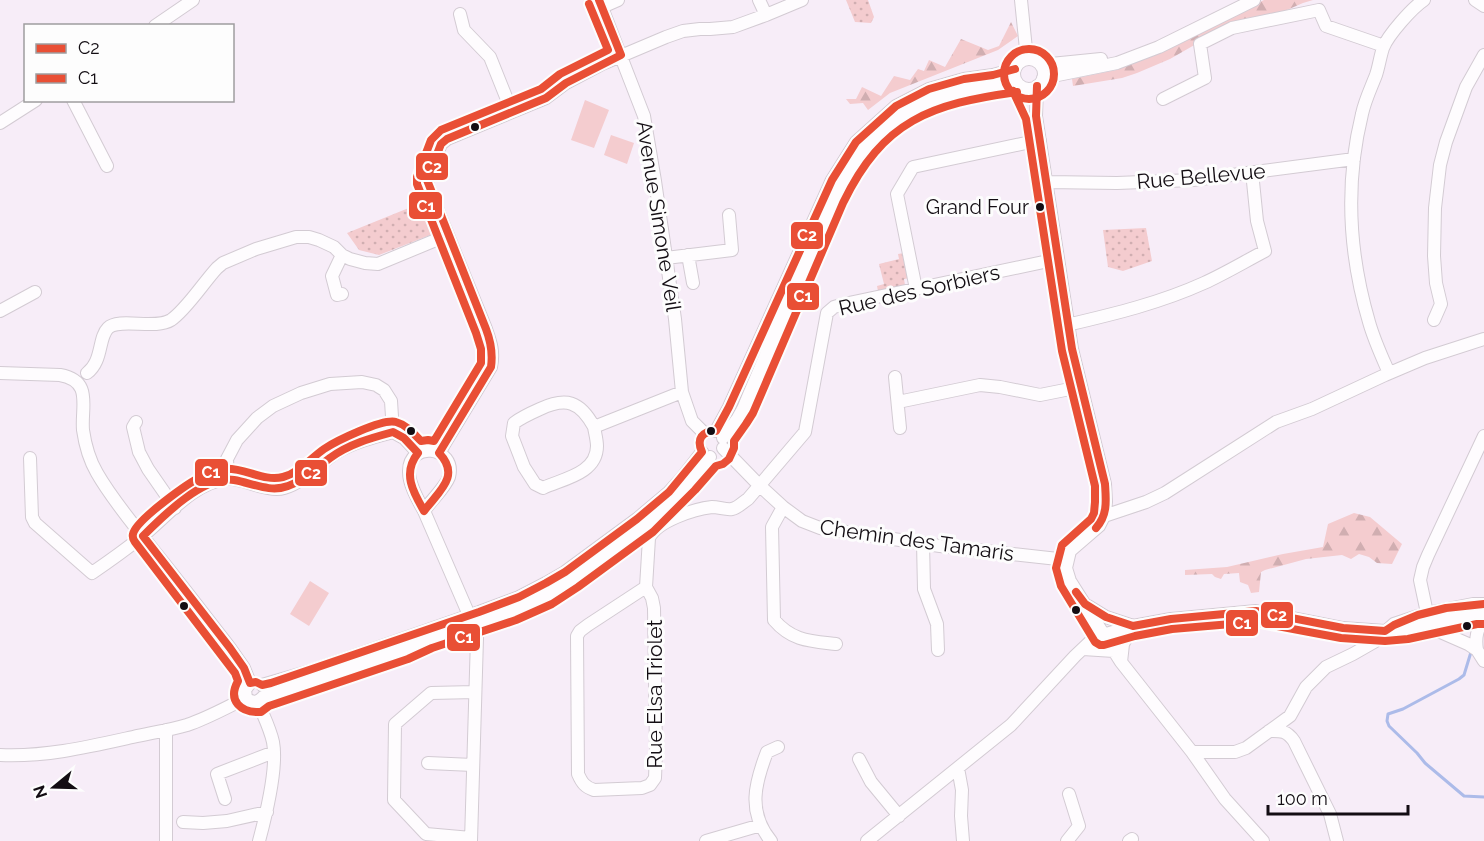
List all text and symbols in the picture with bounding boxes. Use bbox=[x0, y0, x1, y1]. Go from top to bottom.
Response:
legend bbox=[24, 24, 234, 102]
text: C2 bbox=[78, 37, 100, 58]
text: C1 bbox=[78, 67, 98, 88]
street label: Avenue Simone Veil bbox=[632, 119, 686, 313]
unlabelled marker bbox=[469, 121, 481, 133]
line badge: C2 bbox=[415, 152, 449, 181]
text: C2 bbox=[422, 158, 442, 177]
street label: Rue Bellevue bbox=[1135, 158, 1267, 194]
line badge: C1 bbox=[408, 191, 443, 220]
place label: Grand Four bbox=[926, 195, 1029, 219]
text: C1 bbox=[417, 197, 436, 216]
marker: Grand Four bbox=[1034, 201, 1046, 213]
line badge: C2 bbox=[790, 221, 824, 250]
text: C2 bbox=[797, 226, 817, 245]
street label: Rue des Sorbiers bbox=[836, 259, 1002, 321]
line badge: C1 bbox=[786, 282, 820, 311]
text: C1 bbox=[794, 287, 813, 306]
unlabelled marker bbox=[405, 425, 417, 437]
unlabelled marker bbox=[705, 425, 717, 437]
line badge: C1 bbox=[194, 458, 229, 487]
line badge: C2 bbox=[294, 459, 328, 487]
text: C1 bbox=[202, 463, 221, 482]
text: C2 bbox=[301, 464, 321, 483]
street label: Chemin des Tamaris bbox=[818, 514, 1016, 566]
unlabelled marker bbox=[178, 600, 190, 612]
line badge: C2 bbox=[1260, 601, 1294, 629]
unlabelled marker bbox=[1070, 604, 1082, 616]
text: C2 bbox=[1267, 606, 1287, 625]
line badge: C1 bbox=[1225, 609, 1259, 637]
text: C1 bbox=[1233, 614, 1252, 633]
street label: Rue Elsa Triolet bbox=[642, 620, 667, 768]
unlabelled marker bbox=[1461, 620, 1473, 632]
line badge: C1 bbox=[446, 623, 481, 652]
text: C1 bbox=[455, 628, 474, 647]
north arrow bbox=[24, 757, 84, 817]
scale bar bbox=[1268, 778, 1408, 816]
text: N bbox=[29, 783, 51, 801]
text: 100 m bbox=[1277, 788, 1328, 809]

